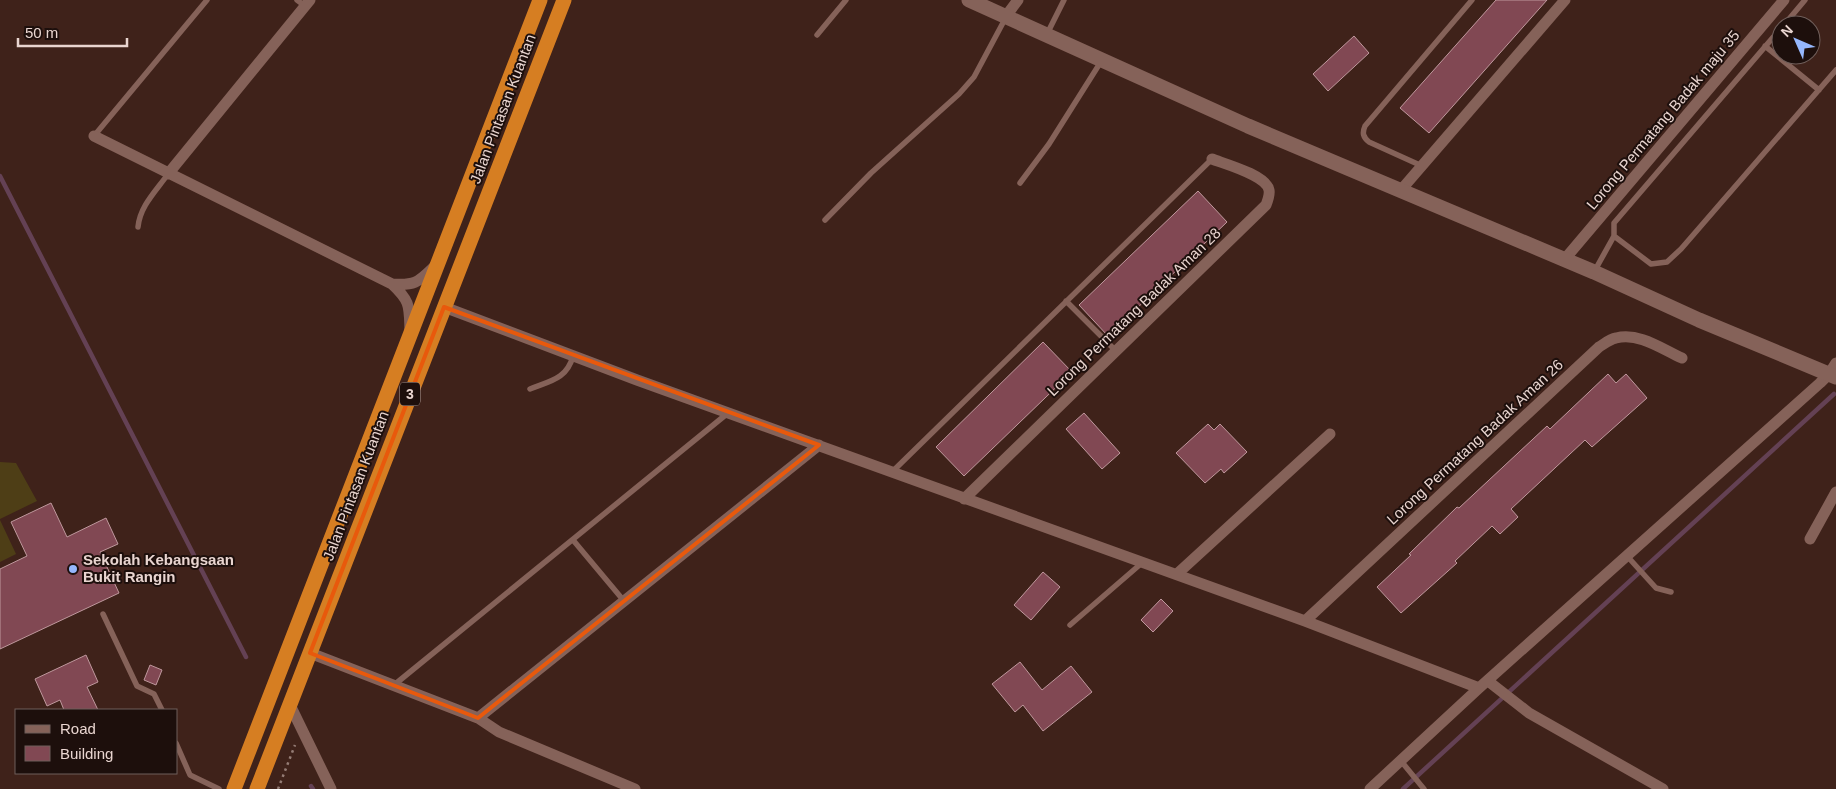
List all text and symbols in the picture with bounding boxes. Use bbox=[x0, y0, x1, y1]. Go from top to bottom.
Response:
scale bar bbox=[18, 15, 126, 47]
north arrow bbox=[1771, 15, 1821, 65]
text: N bbox=[1778, 22, 1796, 40]
text: 50 m bbox=[25, 24, 58, 41]
street label: Lorong Permatang Badak maju 35 bbox=[1583, 27, 1743, 213]
street label: Jalan Pintasan Kuantan bbox=[466, 32, 539, 186]
street label: Lorong Permatang Badak Aman 28 bbox=[1043, 224, 1224, 399]
street label: Lorong Permatang Badak Aman 26 bbox=[1383, 356, 1566, 528]
road number: 3 bbox=[400, 382, 420, 406]
street label: Jalan Pintasan Kuantan bbox=[319, 409, 392, 563]
place label: Sekolah Kebangsaan Bukit Rangin bbox=[83, 551, 234, 585]
marker: Sekolah Kebangsaan Bukit Rangin bbox=[67, 563, 79, 575]
legend bbox=[15, 709, 178, 774]
text: Road bbox=[60, 720, 96, 737]
text: Building bbox=[60, 745, 113, 762]

